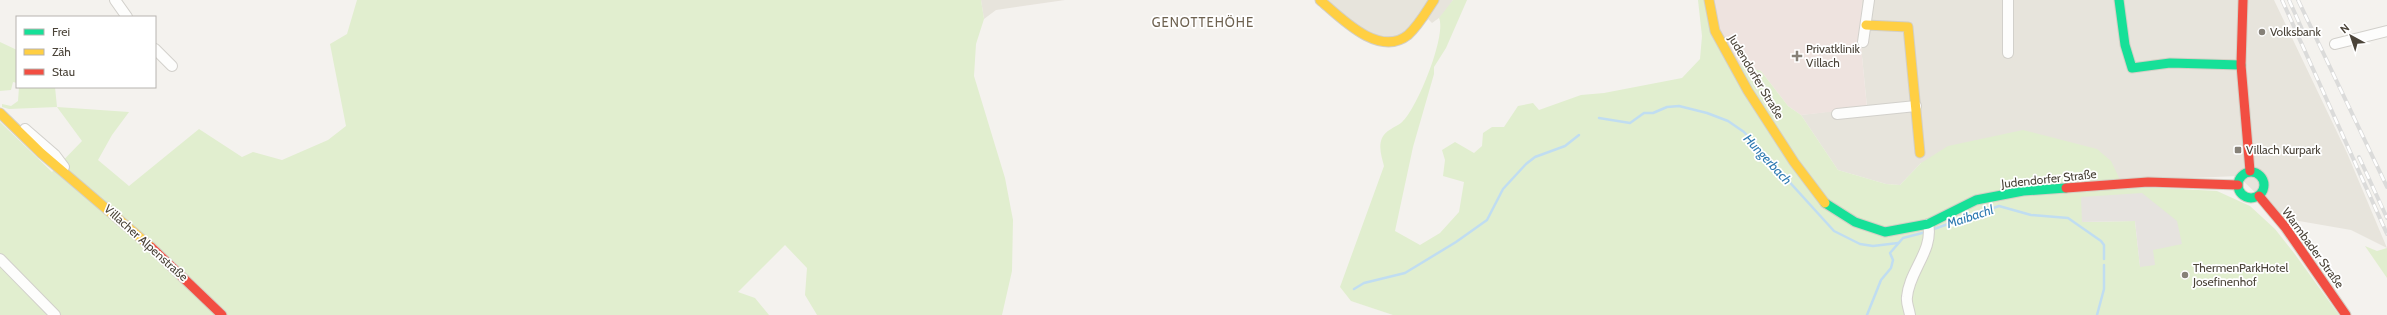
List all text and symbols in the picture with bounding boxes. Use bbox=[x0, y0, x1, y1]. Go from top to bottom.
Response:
district label: GENOTTEHÖHE bbox=[1152, 14, 1254, 30]
legend bbox=[16, 16, 156, 88]
north arrow bbox=[2331, 16, 2371, 56]
text: N bbox=[2337, 20, 2352, 36]
text: Frei bbox=[52, 24, 70, 39]
place label: Volksbank bbox=[2270, 24, 2322, 39]
marker: Volksbank bbox=[2257, 27, 2267, 37]
street label: Judendorfer Straße bbox=[1725, 31, 1787, 122]
place label: Privatklinik Villach bbox=[1806, 41, 1861, 70]
text: Zäh bbox=[52, 44, 71, 59]
marker: Privatklinik Villach bbox=[1791, 50, 1803, 62]
text: Stau bbox=[52, 64, 75, 79]
water label: Hungerbach bbox=[1740, 130, 1796, 188]
place label: Villach Kurpark bbox=[2246, 142, 2321, 157]
marker: Villach Kurpark bbox=[2233, 145, 2243, 155]
street label: Judendorfer Straße bbox=[2000, 166, 2097, 191]
street label: Villacher Alpenstraße bbox=[101, 201, 191, 284]
water label: Maibachl bbox=[1944, 201, 1995, 231]
street label: Warmbader Straße bbox=[2279, 204, 2348, 291]
place label: ThermenParkHotel Josefinenhof bbox=[2192, 260, 2289, 289]
marker: ThermenParkHotel Josefinenhof bbox=[2180, 270, 2190, 280]

